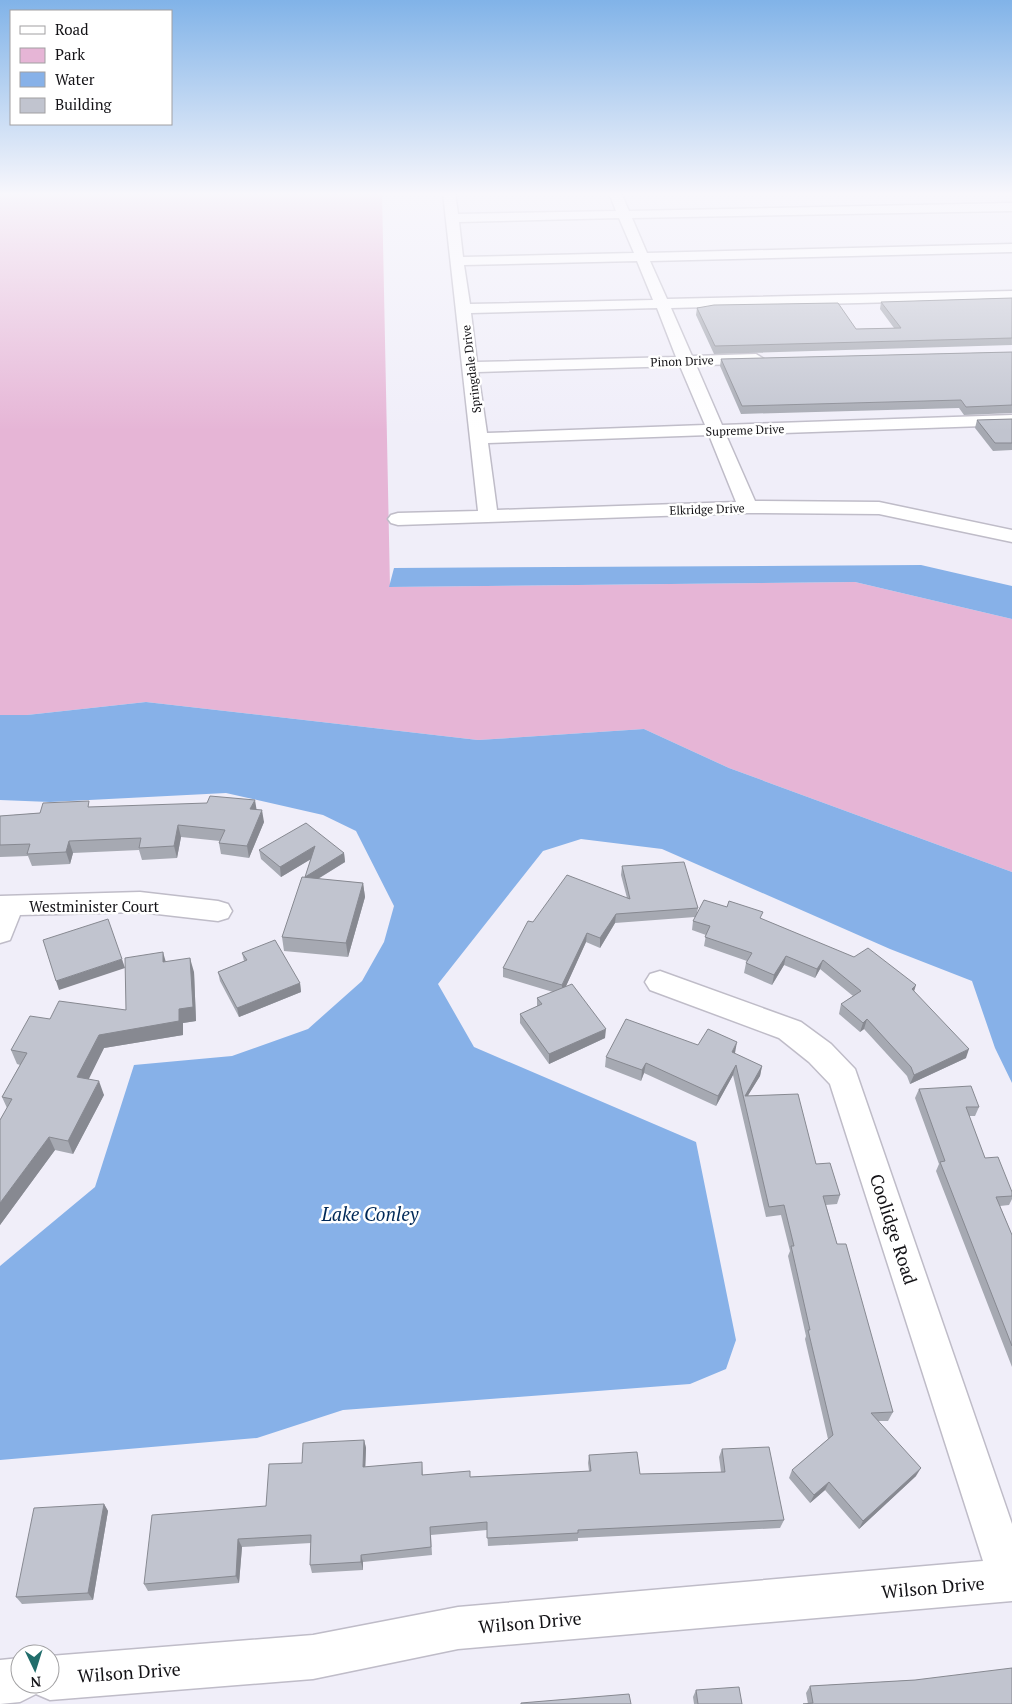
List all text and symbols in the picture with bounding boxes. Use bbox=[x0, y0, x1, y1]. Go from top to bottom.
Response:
legend bbox=[10, 10, 172, 125]
text: Road bbox=[55, 19, 88, 39]
text: Park bbox=[55, 44, 85, 64]
text: Water bbox=[55, 69, 95, 89]
text: Building bbox=[55, 94, 113, 114]
street label: Springdale Drive bbox=[458, 324, 484, 414]
street label: Pinon Drive bbox=[650, 352, 714, 370]
street label: Supreme Drive bbox=[705, 421, 785, 439]
street label: Elkridge Drive bbox=[669, 500, 745, 518]
street label: Westminister Court bbox=[29, 896, 159, 916]
street label: Coolidge Road bbox=[865, 1171, 923, 1287]
water label: Lake Conley bbox=[321, 1201, 420, 1226]
street label: Wilson Drive bbox=[880, 1571, 986, 1603]
street label: Wilson Drive bbox=[477, 1606, 583, 1638]
north arrow bbox=[10, 1644, 60, 1694]
street label: Wilson Drive bbox=[77, 1656, 181, 1688]
text: N bbox=[30, 1673, 42, 1692]

